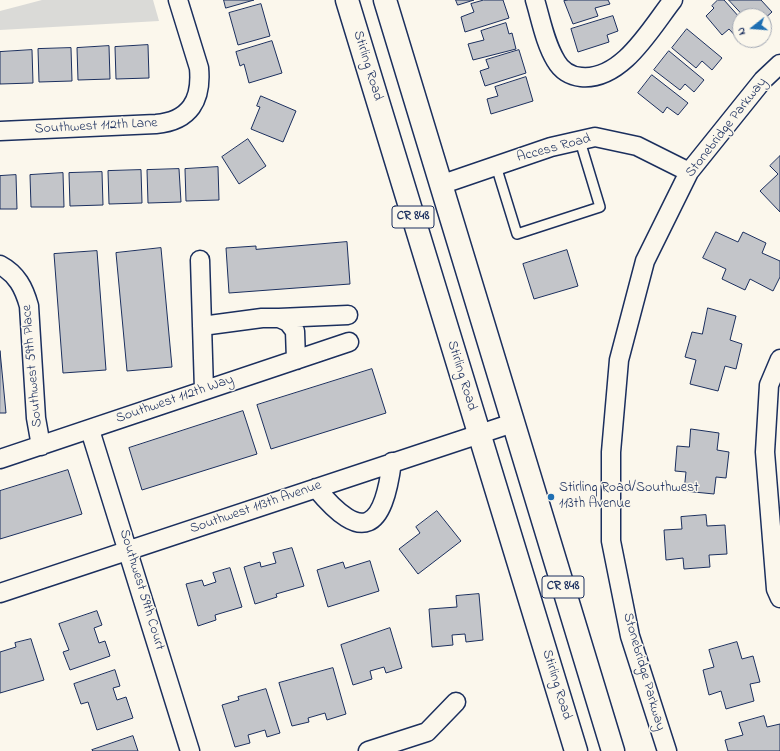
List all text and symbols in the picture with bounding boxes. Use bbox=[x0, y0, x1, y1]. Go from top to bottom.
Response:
north arrow bbox=[732, 8, 772, 48]
text: N bbox=[733, 25, 750, 37]
street label: Stirling Road bbox=[348, 29, 386, 103]
street label: Stonebridge Parkway bbox=[683, 75, 771, 181]
street label: Southwest 112th Lane bbox=[34, 115, 158, 139]
street label: Access Road bbox=[515, 131, 593, 167]
road number: CR 848 bbox=[392, 206, 434, 228]
street label: Southwest 59th Place bbox=[19, 304, 47, 428]
street label: Stirling Road bbox=[442, 339, 480, 413]
street label: Southwest 112th Way bbox=[114, 372, 236, 428]
street label: Southwest 113th Avenue bbox=[188, 478, 324, 538]
place label: Stirling Road/Southwest 113th Avenue bbox=[559, 481, 699, 514]
marker: Stirling Road/Southwest 113th Avenue bbox=[546, 492, 556, 502]
street label: Southwest 59th Court bbox=[115, 528, 167, 652]
road number: CR 848 bbox=[542, 576, 584, 598]
street label: Stonebridge Parkway bbox=[618, 611, 668, 733]
street label: Stirling Road bbox=[537, 648, 575, 722]

